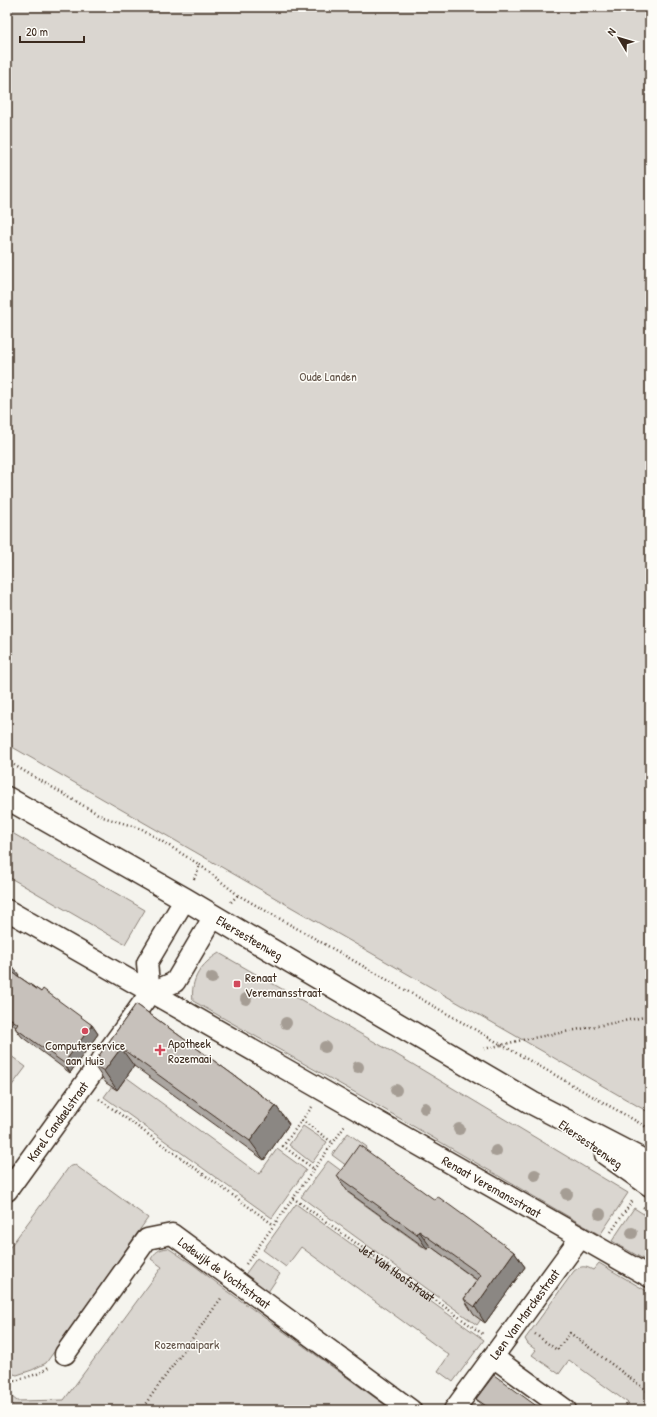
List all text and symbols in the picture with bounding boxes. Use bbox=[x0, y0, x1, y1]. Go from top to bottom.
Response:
scale bar bbox=[20, 18, 84, 44]
north arrow bbox=[599, 18, 639, 58]
text: 20 m bbox=[26, 23, 48, 40]
text: N bbox=[604, 25, 619, 38]
park label: Oude Landen bbox=[299, 367, 357, 385]
street label: Ekersesteenweg bbox=[213, 911, 287, 964]
place label: Renaat Veremansstraat bbox=[245, 968, 322, 1001]
marker: Renaat Veremansstraat bbox=[232, 979, 242, 989]
marker: Computerservice aan Huis bbox=[80, 1026, 90, 1036]
place label: Apotheek Rozemaai bbox=[168, 1034, 212, 1067]
place label: Computerservice aan Huis bbox=[45, 1036, 125, 1069]
marker: Apotheek Rozemaai bbox=[155, 1045, 165, 1055]
street label: Karel Candaelstraat bbox=[22, 1077, 93, 1165]
street label: Ekersesteenweg bbox=[555, 1115, 627, 1173]
street label: Renaat Veremansstraat bbox=[439, 1151, 545, 1222]
street label: Lodewijk de Vochtstraat bbox=[175, 1233, 275, 1313]
street label: Jef Van Hoofstraat bbox=[355, 1239, 439, 1306]
street label: Leen Van Marckestraat bbox=[485, 1265, 564, 1363]
park label: Rozemaaipark bbox=[155, 1335, 220, 1353]

